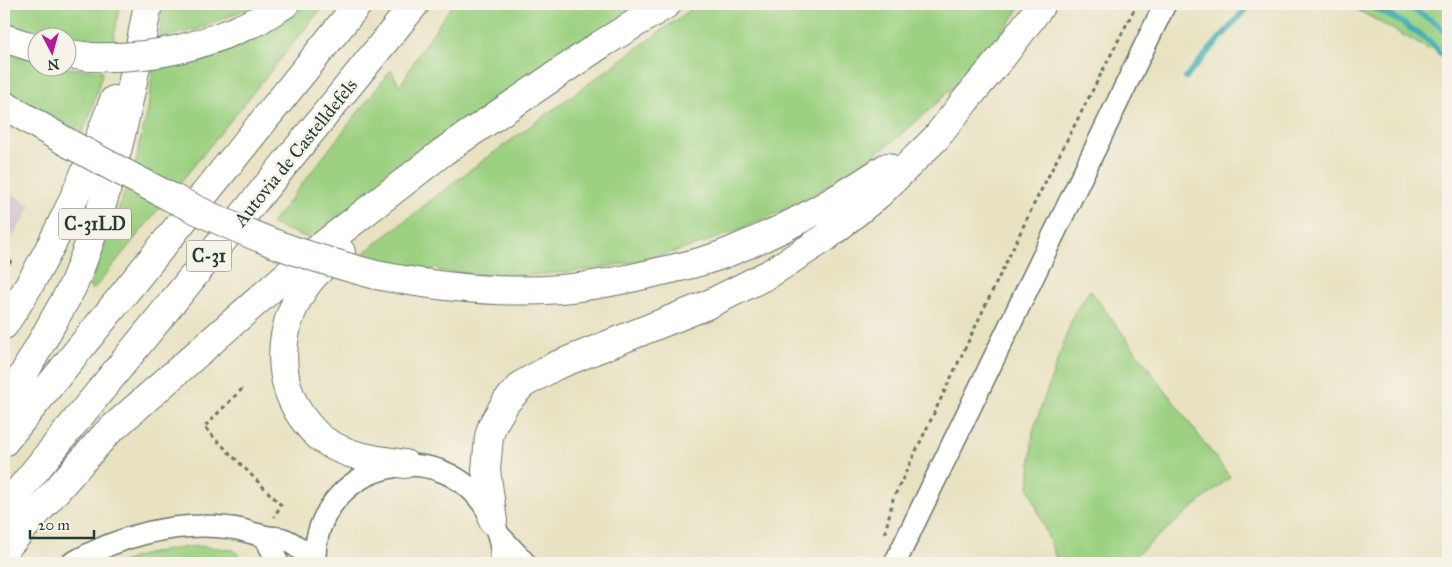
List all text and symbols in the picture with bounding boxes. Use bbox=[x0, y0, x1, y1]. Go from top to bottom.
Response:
north arrow bbox=[28, 28, 78, 78]
text: N bbox=[46, 55, 60, 74]
street label: Autovia de Castelldefels bbox=[228, 74, 362, 232]
road number: C-31LD bbox=[59, 208, 131, 240]
road number: C-31 bbox=[186, 240, 232, 272]
scale bar bbox=[30, 507, 94, 539]
text: 20 m bbox=[38, 516, 70, 534]

